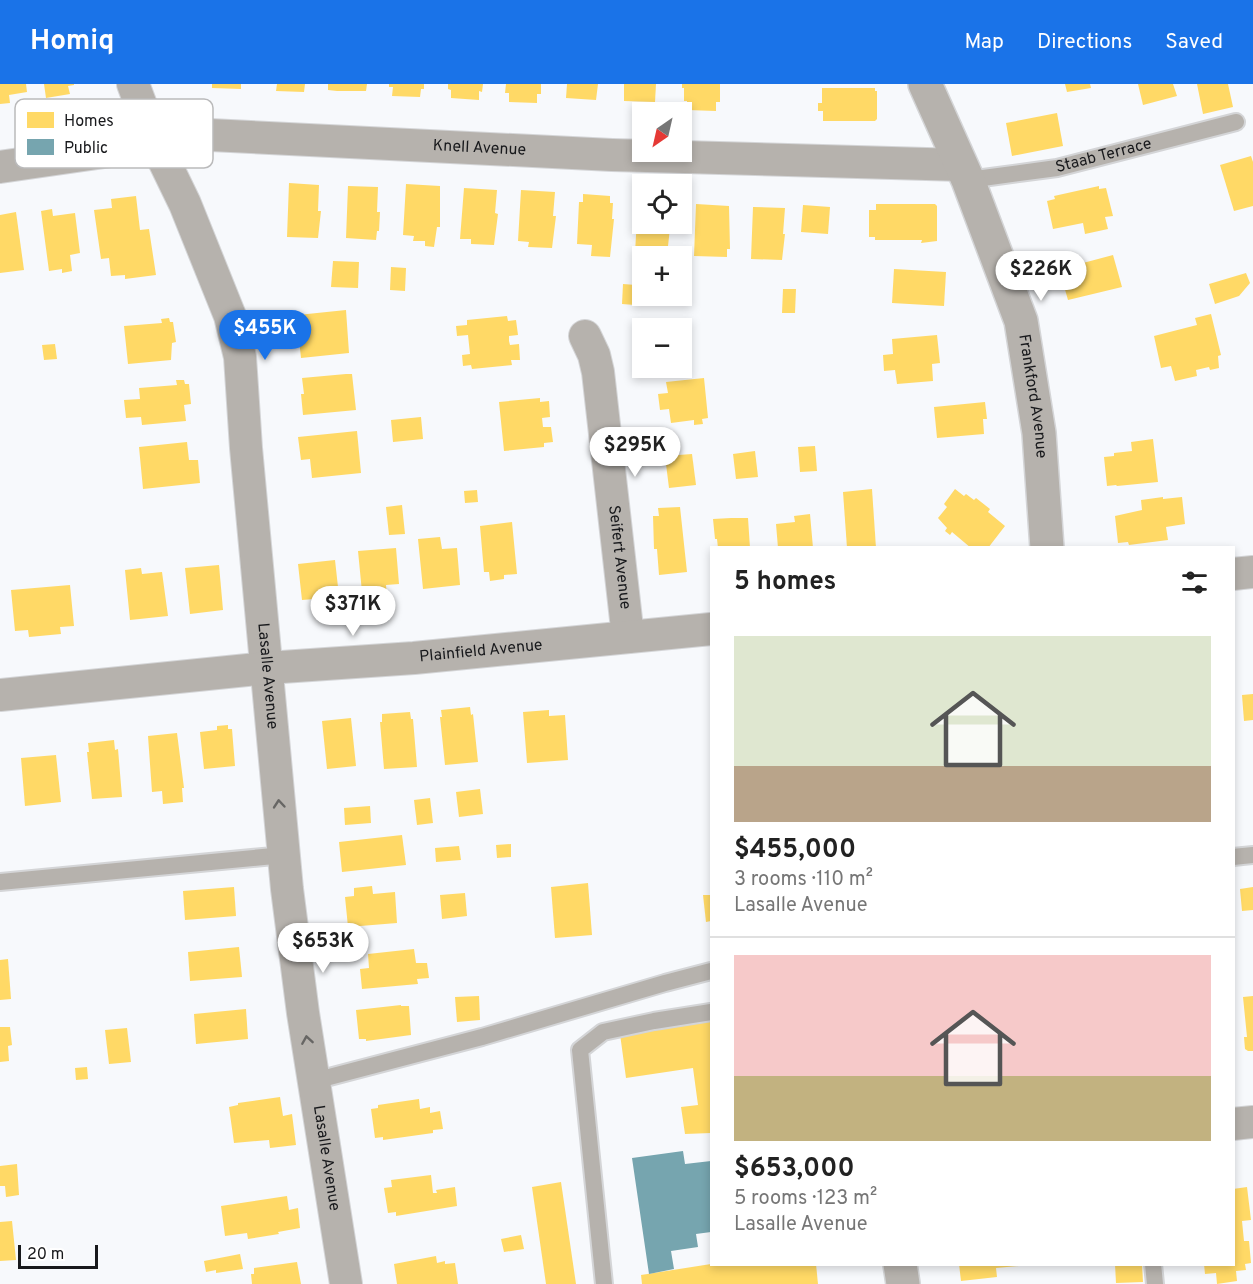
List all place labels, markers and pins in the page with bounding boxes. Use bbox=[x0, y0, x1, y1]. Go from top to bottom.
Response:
pin: $226K bbox=[999, 251, 1083, 302]
pin: $455K bbox=[223, 310, 307, 361]
pin: $295K bbox=[593, 427, 677, 478]
pin: $371K bbox=[311, 586, 395, 637]
pin: $653K bbox=[281, 923, 365, 974]

